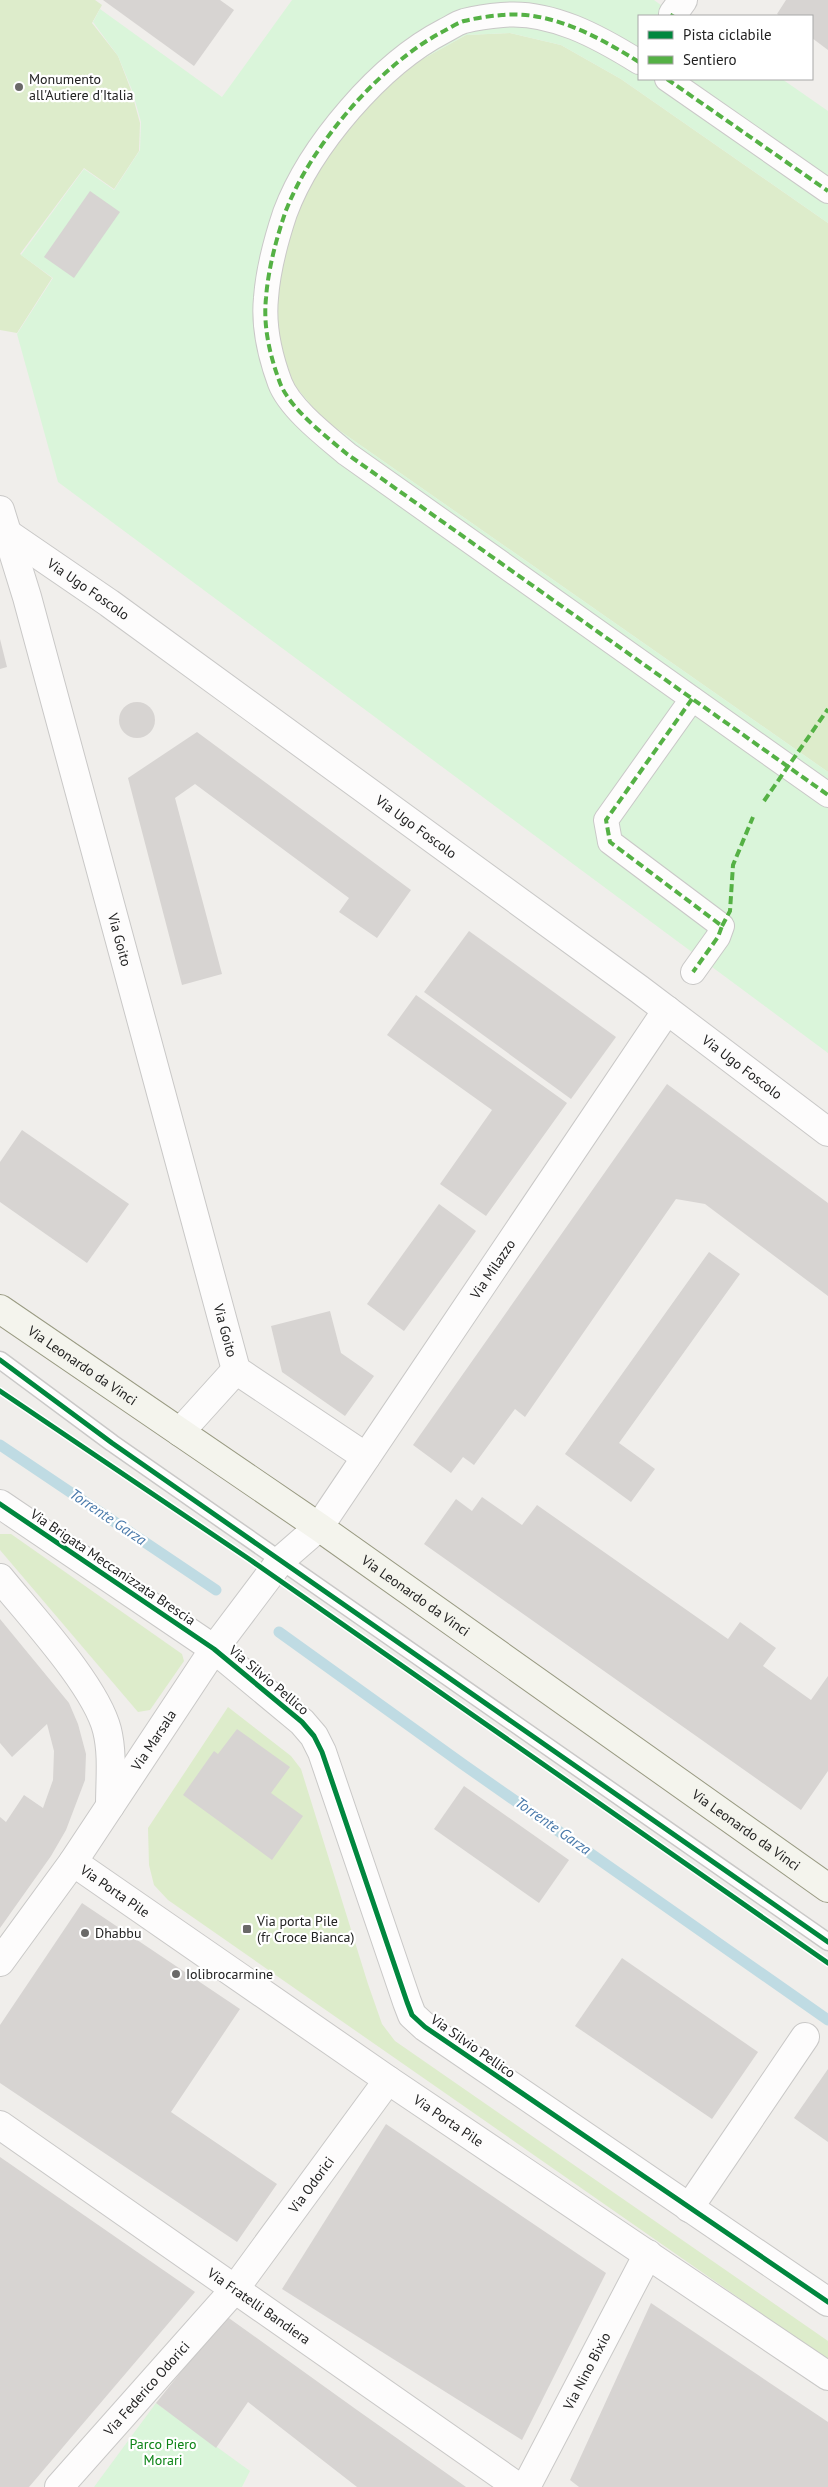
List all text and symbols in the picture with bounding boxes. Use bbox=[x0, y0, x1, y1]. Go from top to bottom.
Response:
legend bbox=[638, 15, 813, 80]
text: Pista ciclabile bbox=[683, 25, 772, 44]
text: Sentiero bbox=[683, 50, 737, 69]
place label: Monumento all'Autiere d'Italia bbox=[29, 70, 134, 104]
marker: Monumento all'Autiere d'Italia bbox=[13, 81, 25, 93]
street label: Via Ugo Foscolo bbox=[43, 554, 133, 624]
street label: Via Ugo Foscolo bbox=[371, 791, 460, 862]
street label: Via Goito bbox=[104, 910, 135, 968]
street label: Via Ugo Foscolo bbox=[698, 1030, 786, 1103]
street label: Via Milazzo bbox=[466, 1236, 519, 1303]
street label: Via Goito bbox=[209, 1301, 241, 1359]
street label: Via Leonardo da Vinci bbox=[23, 1321, 141, 1409]
water label: Torrente Garza bbox=[66, 1484, 151, 1550]
street label: Via Brigata Meccanizzata Brescia bbox=[26, 1504, 199, 1629]
street label: Via Leonardo da Vinci bbox=[357, 1550, 474, 1640]
street label: Via Silvio Pellico bbox=[224, 1641, 313, 1719]
street label: Via Marsala bbox=[127, 1706, 180, 1775]
street label: Via Leonardo da Vinci bbox=[688, 1785, 804, 1875]
water label: Torrente Garza bbox=[512, 1792, 596, 1859]
street label: Via Porta Pile bbox=[76, 1860, 153, 1921]
place label: Via porta Pile (fr Croce Bianca) bbox=[256, 1912, 355, 1946]
marker: Via porta Pile (fr Croce Bianca) bbox=[241, 1923, 253, 1935]
place label: Dhabbu bbox=[95, 1924, 141, 1942]
marker: Dhabbu bbox=[79, 1927, 91, 1939]
place label: Iolibrocarmine bbox=[186, 1965, 273, 1983]
marker: Iolibrocarmine bbox=[170, 1968, 182, 1980]
street label: Via Silvio Pellico bbox=[426, 2010, 519, 2082]
street label: Via Porta Pile bbox=[409, 2090, 487, 2151]
street label: Via Odorici bbox=[284, 2153, 338, 2217]
street label: Via Fratelli Bandiera bbox=[203, 2263, 314, 2348]
street label: Via Nino Bixio bbox=[559, 2329, 614, 2414]
street label: Via Federico Odorici bbox=[99, 2337, 193, 2440]
park label: Parco Piero Morari bbox=[129, 2435, 197, 2469]

